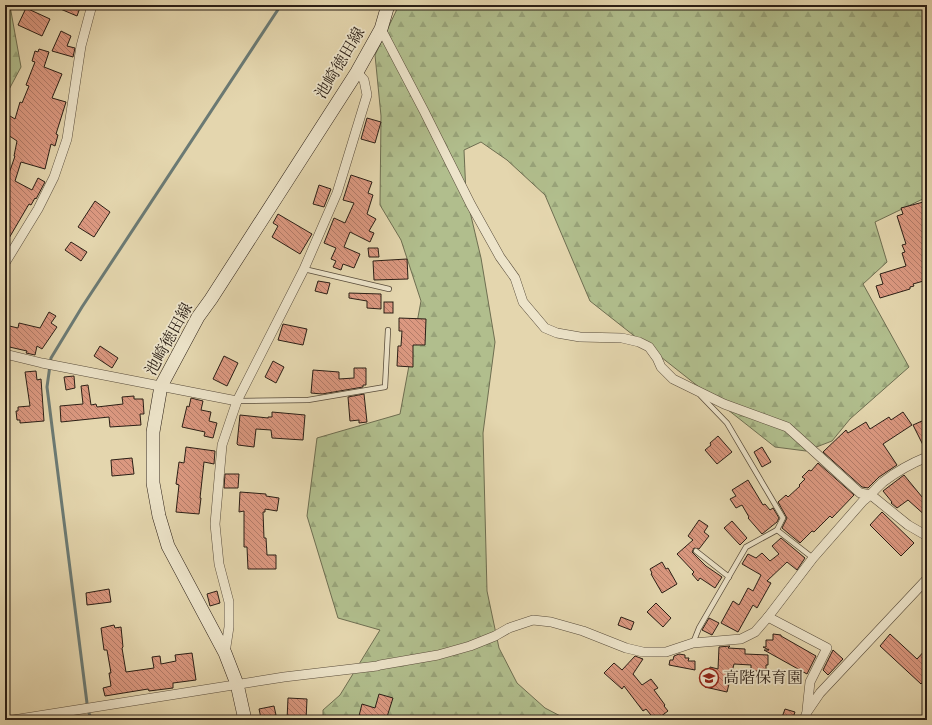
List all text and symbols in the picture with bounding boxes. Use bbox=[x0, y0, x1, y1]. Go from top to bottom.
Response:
street label: 池崎徳田線 bbox=[311, 24, 369, 102]
street label: 池崎徳田線 bbox=[141, 299, 197, 379]
school or university icon: 高階保育園 bbox=[698, 667, 720, 689]
place label: 高階保育園 bbox=[723, 668, 803, 688]

